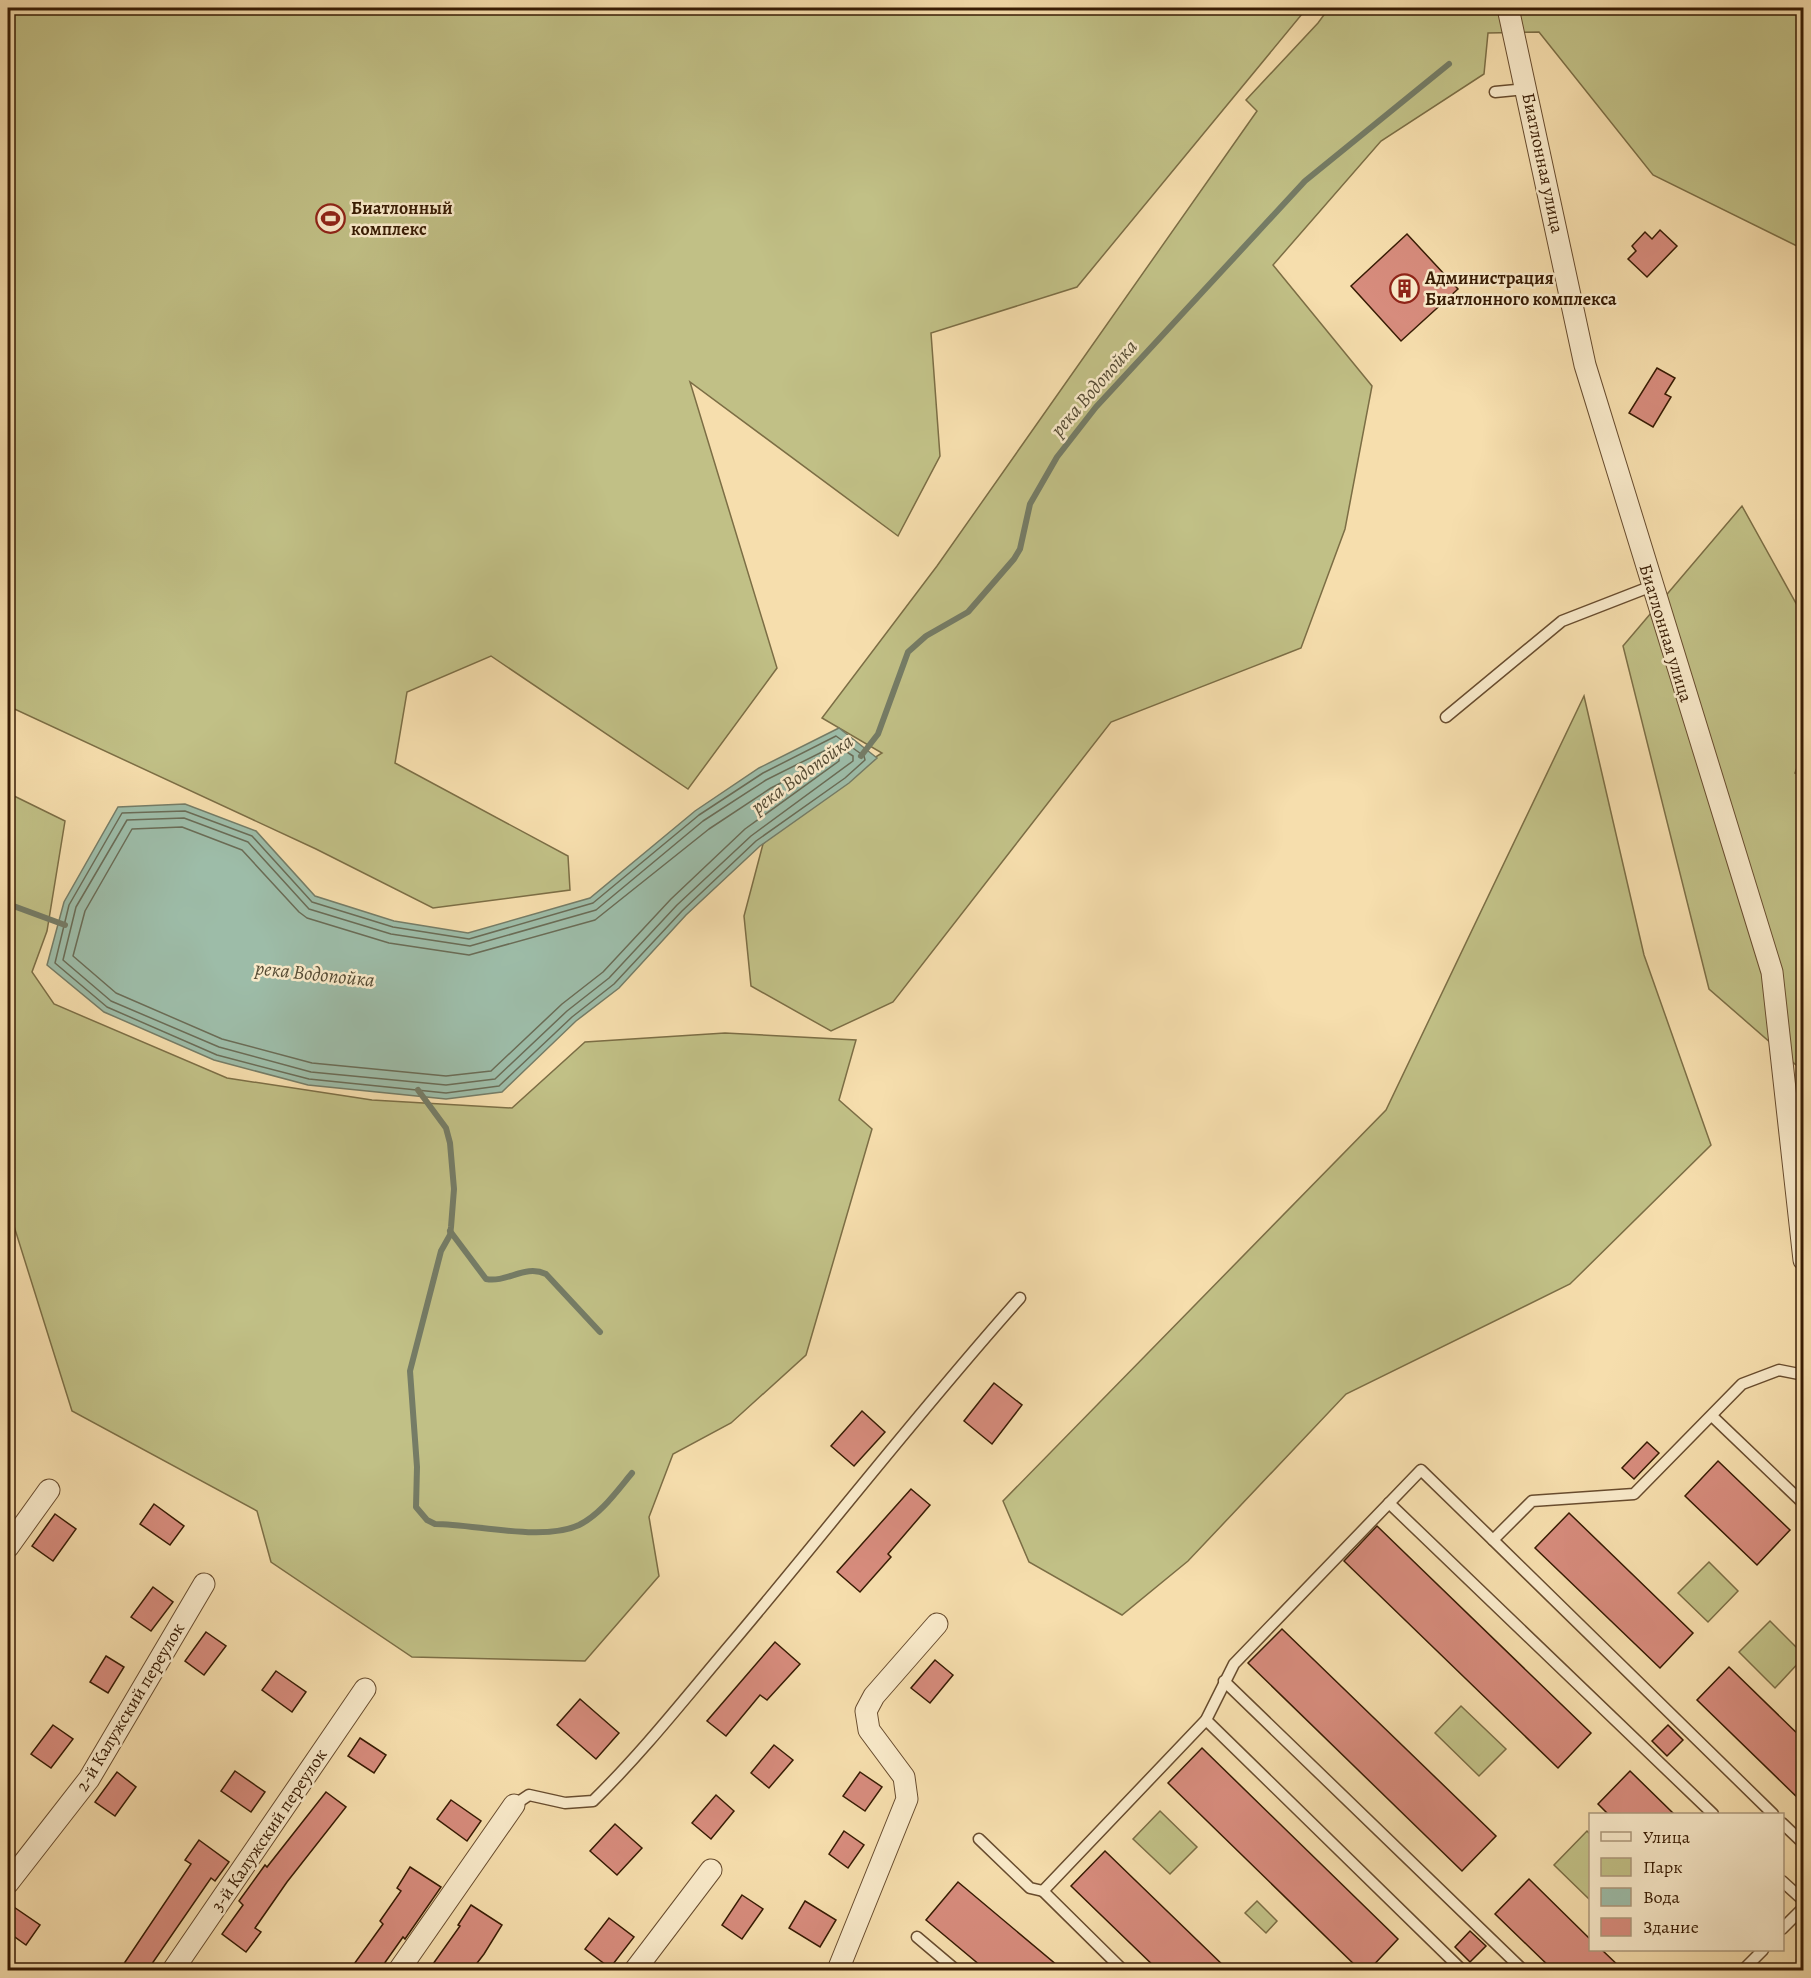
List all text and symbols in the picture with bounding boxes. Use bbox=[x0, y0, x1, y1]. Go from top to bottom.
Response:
street label: Биатлонная улица bbox=[1516, 91, 1570, 236]
place label: Биатлонный комплекс bbox=[351, 196, 453, 241]
sports icon: Биатлонный комплекс bbox=[314, 202, 346, 234]
place label: Администрация Биатлонного комплекса bbox=[1424, 266, 1617, 311]
building icon: Администрация Биатлонного комплекса bbox=[1388, 272, 1420, 304]
water label: река Водопойка bbox=[1044, 334, 1144, 443]
street label: Биатлонная улица bbox=[1634, 561, 1699, 706]
water label: река Водопойка bbox=[745, 728, 859, 821]
water label: река Водопойка bbox=[253, 954, 376, 994]
street label: 2-й Калужский переулок bbox=[70, 1618, 190, 1796]
street label: 3-й Калужский переулок bbox=[205, 1744, 333, 1916]
legend bbox=[1589, 1813, 1784, 1951]
text: Улица bbox=[1643, 1825, 1691, 1849]
text: Парк bbox=[1643, 1855, 1683, 1879]
text: Вода bbox=[1643, 1885, 1681, 1909]
text: Здание bbox=[1643, 1915, 1699, 1939]

